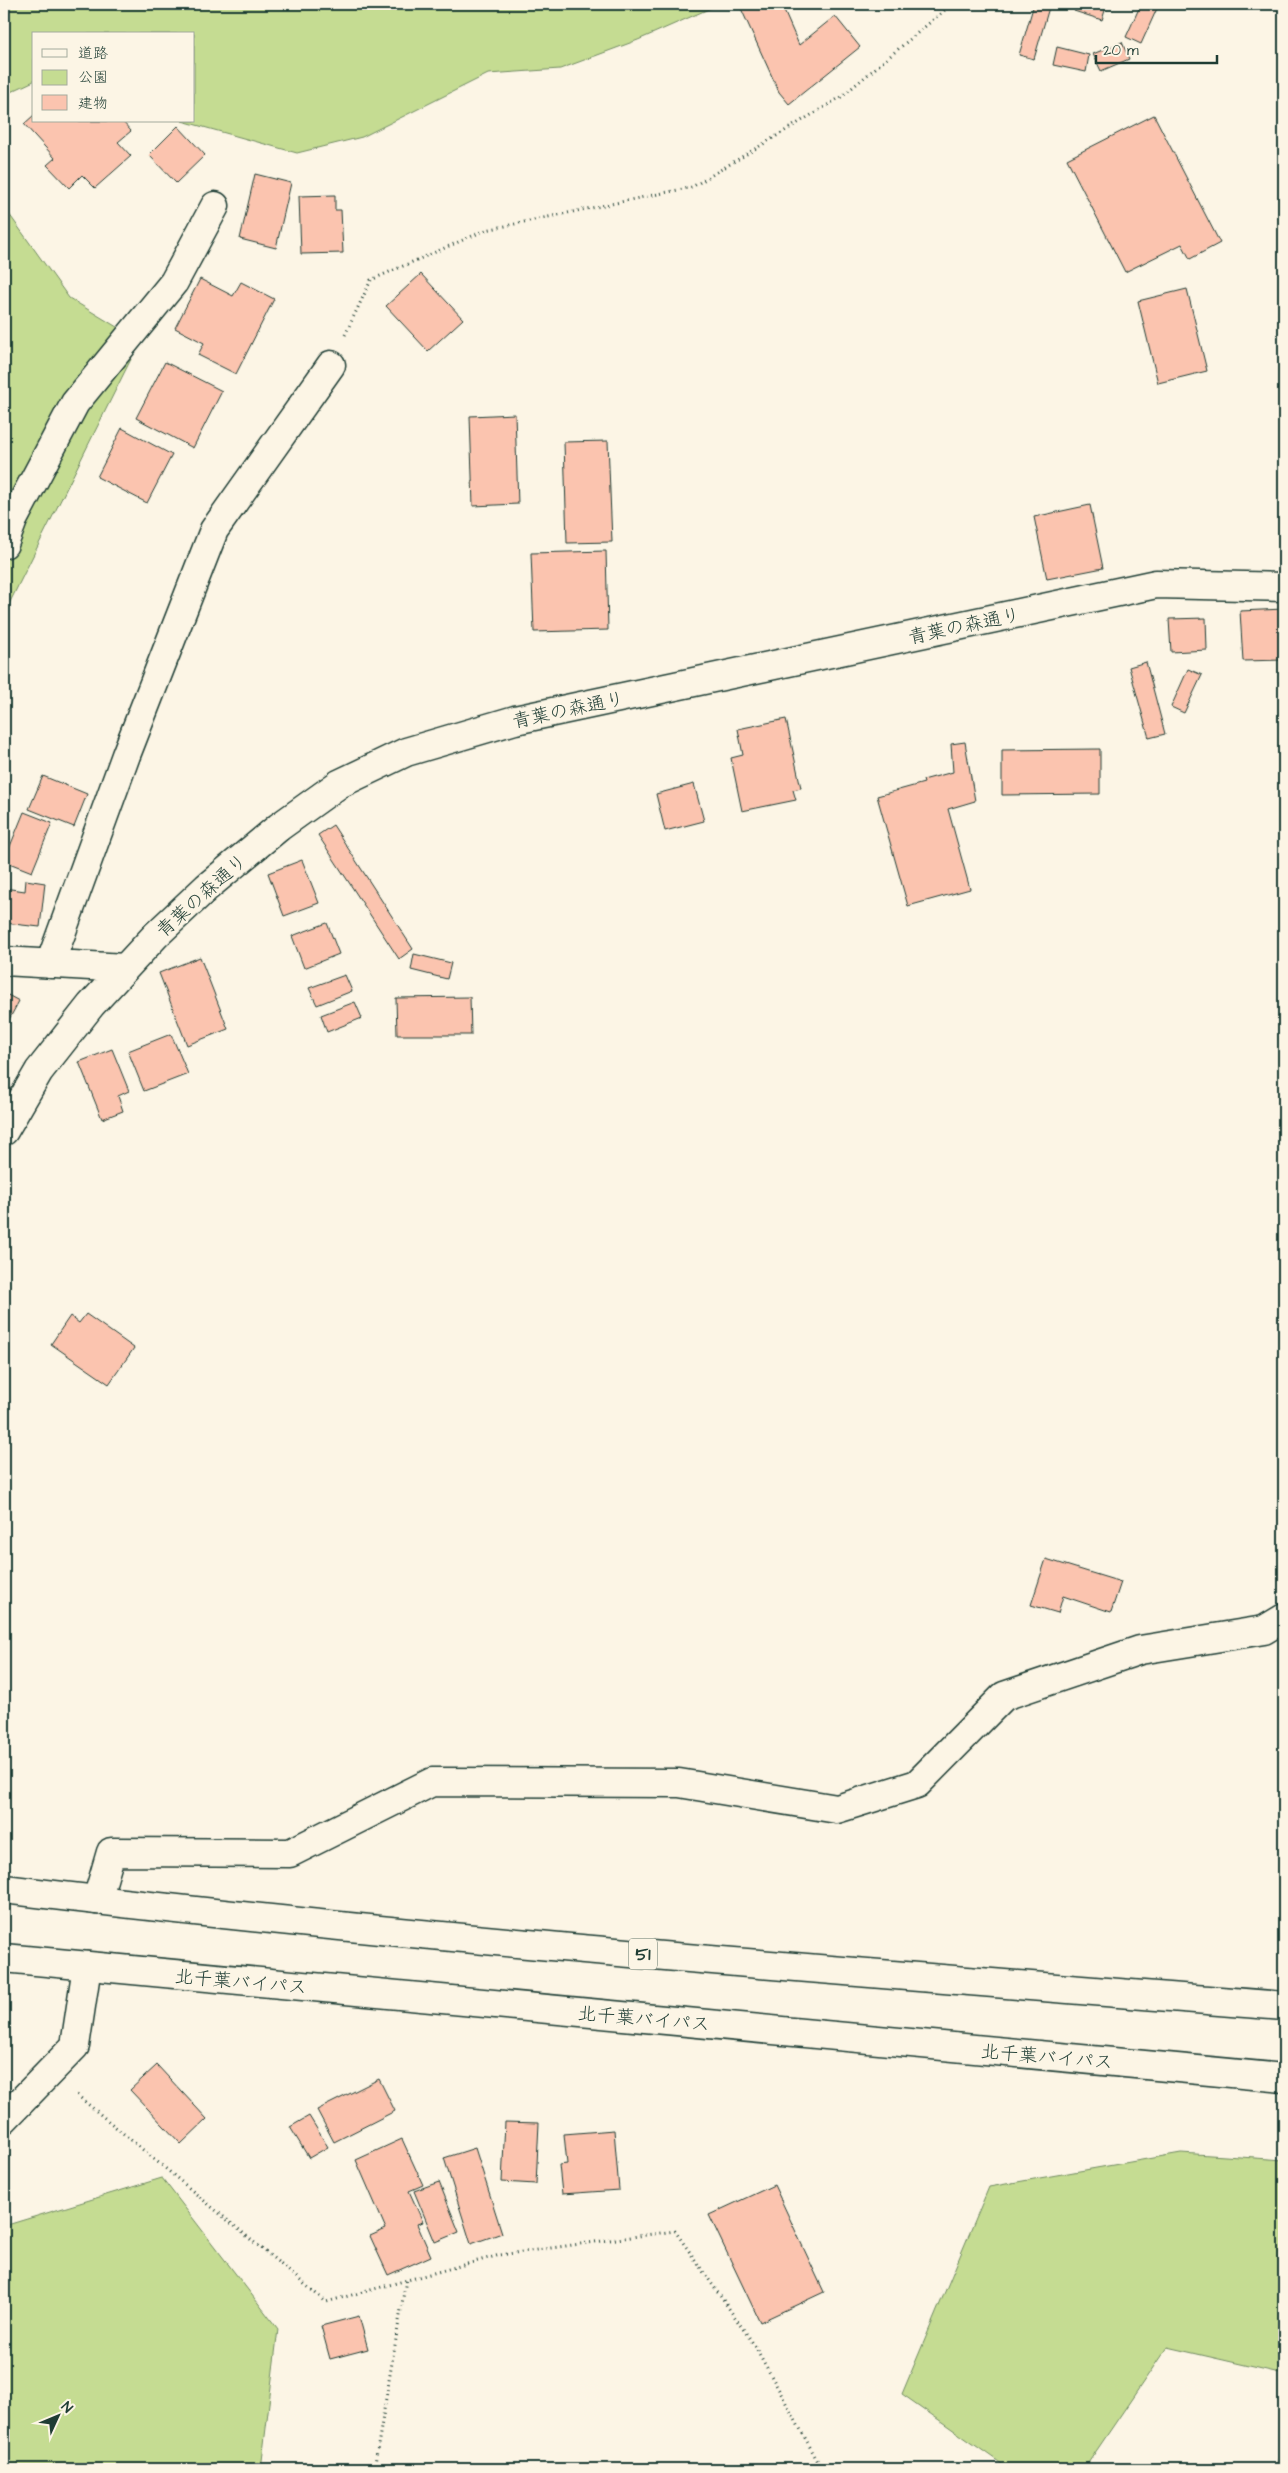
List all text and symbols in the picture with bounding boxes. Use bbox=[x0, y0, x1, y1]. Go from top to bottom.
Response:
legend bbox=[32, 32, 195, 122]
scale bar bbox=[1096, 32, 1217, 64]
text: 20 m bbox=[1103, 40, 1139, 61]
text: 道路 bbox=[78, 43, 108, 64]
text: 公園 bbox=[78, 67, 108, 88]
text: 建物 bbox=[78, 93, 108, 114]
street label: 青葉の森通り bbox=[906, 601, 1023, 652]
street label: 青葉の森通り bbox=[510, 685, 627, 736]
street label: 青葉の森通り bbox=[151, 848, 253, 944]
road number: 51 bbox=[629, 1938, 657, 1970]
street label: 北千葉バイパス bbox=[174, 1963, 308, 2002]
street label: 北千葉バイパス bbox=[577, 2000, 711, 2039]
street label: 北千葉バイパス bbox=[980, 2038, 1114, 2077]
north arrow bbox=[32, 2390, 82, 2440]
text: N bbox=[56, 2398, 77, 2418]

